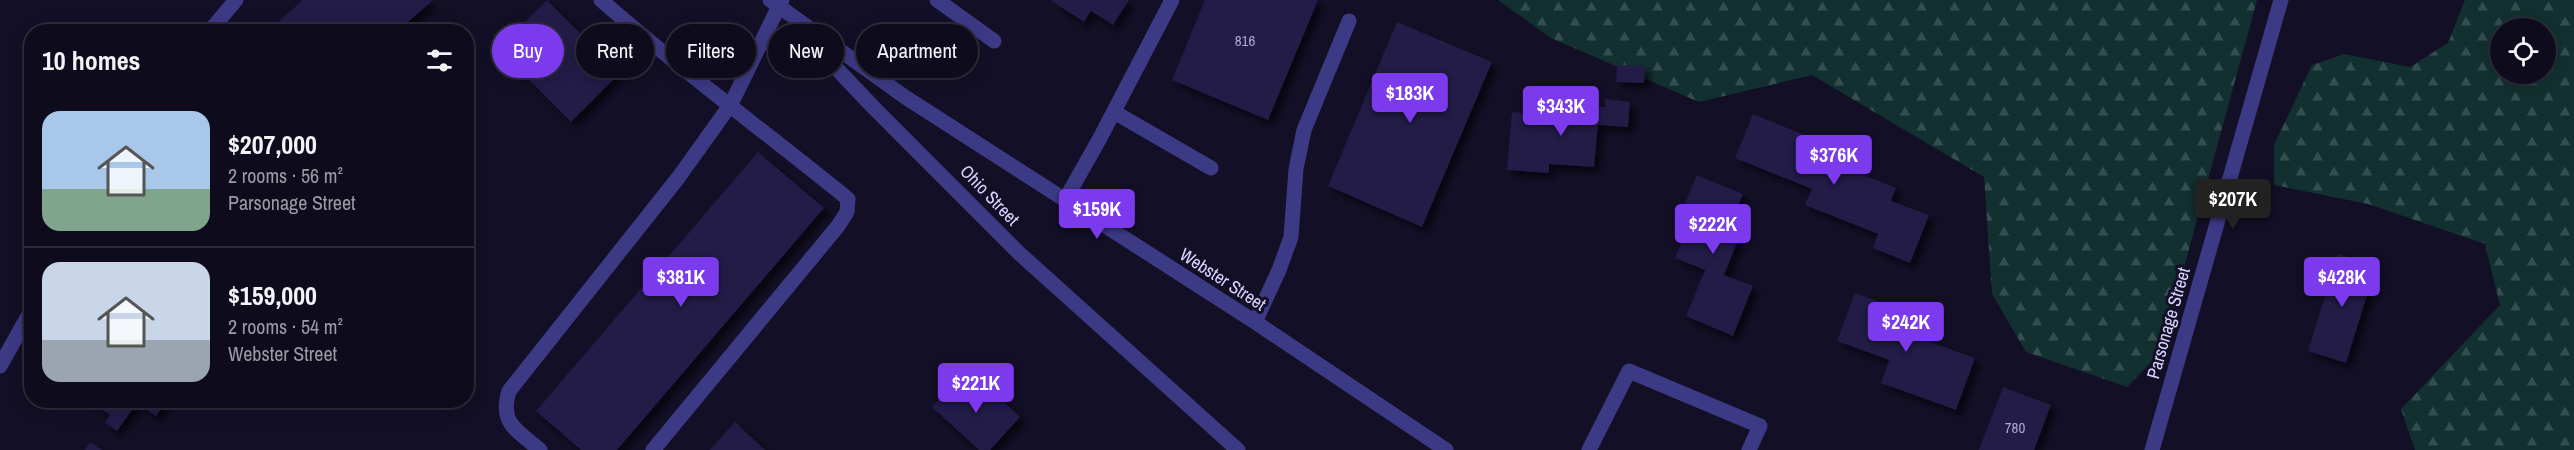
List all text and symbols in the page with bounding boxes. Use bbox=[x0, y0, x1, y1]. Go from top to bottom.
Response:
map controls bbox=[2490, 18, 2556, 84]
button: locate bbox=[2490, 18, 2556, 84]
chip: Buy bbox=[492, 24, 564, 78]
chip: Rent bbox=[576, 24, 654, 78]
chip: Filters bbox=[666, 24, 756, 78]
chip: New bbox=[768, 24, 844, 78]
chip: Apartment bbox=[856, 24, 978, 78]
house number: 816 bbox=[1235, 30, 1255, 51]
text: 10 homes bbox=[42, 43, 140, 78]
icon: filters bbox=[423, 44, 456, 77]
pin: $183K bbox=[1368, 73, 1452, 124]
text: $183K bbox=[1386, 79, 1434, 106]
pin: $343K bbox=[1519, 86, 1603, 137]
text: $343K bbox=[1537, 92, 1585, 119]
text: $207,000 bbox=[228, 127, 317, 162]
icon: home bbox=[90, 135, 162, 207]
pin: $376K bbox=[1792, 135, 1876, 186]
text: $376K bbox=[1810, 141, 1858, 168]
street label: Ohio Street bbox=[955, 159, 1025, 231]
text: 2 rooms · 56 m² bbox=[228, 162, 343, 189]
pin: $207K bbox=[2191, 179, 2275, 230]
text: $207K bbox=[2209, 185, 2257, 212]
text: Parsonage Street bbox=[228, 189, 356, 216]
pin: $159K bbox=[1055, 189, 1139, 240]
text: $159K bbox=[1073, 195, 1121, 222]
pin: $222K bbox=[1671, 204, 1755, 255]
text: $222K bbox=[1689, 210, 1737, 237]
street label: Webster Street bbox=[1175, 242, 1271, 316]
pin: $381K bbox=[639, 257, 723, 308]
pin: $428K bbox=[2300, 257, 2384, 308]
text: $381K bbox=[657, 263, 705, 290]
text: $428K bbox=[2318, 263, 2366, 290]
street label: Parsonage Street bbox=[2140, 264, 2196, 382]
text: $159,000 bbox=[228, 278, 317, 313]
icon: home bbox=[90, 286, 162, 358]
pin: $242K bbox=[1864, 302, 1948, 353]
text: $242K bbox=[1882, 308, 1930, 335]
text: 2 rooms · 54 m² bbox=[228, 313, 343, 340]
text: Webster Street bbox=[228, 340, 337, 367]
pin: $221K bbox=[934, 363, 1018, 414]
text: $221K bbox=[952, 369, 1000, 396]
house number: 780 bbox=[2005, 417, 2025, 438]

